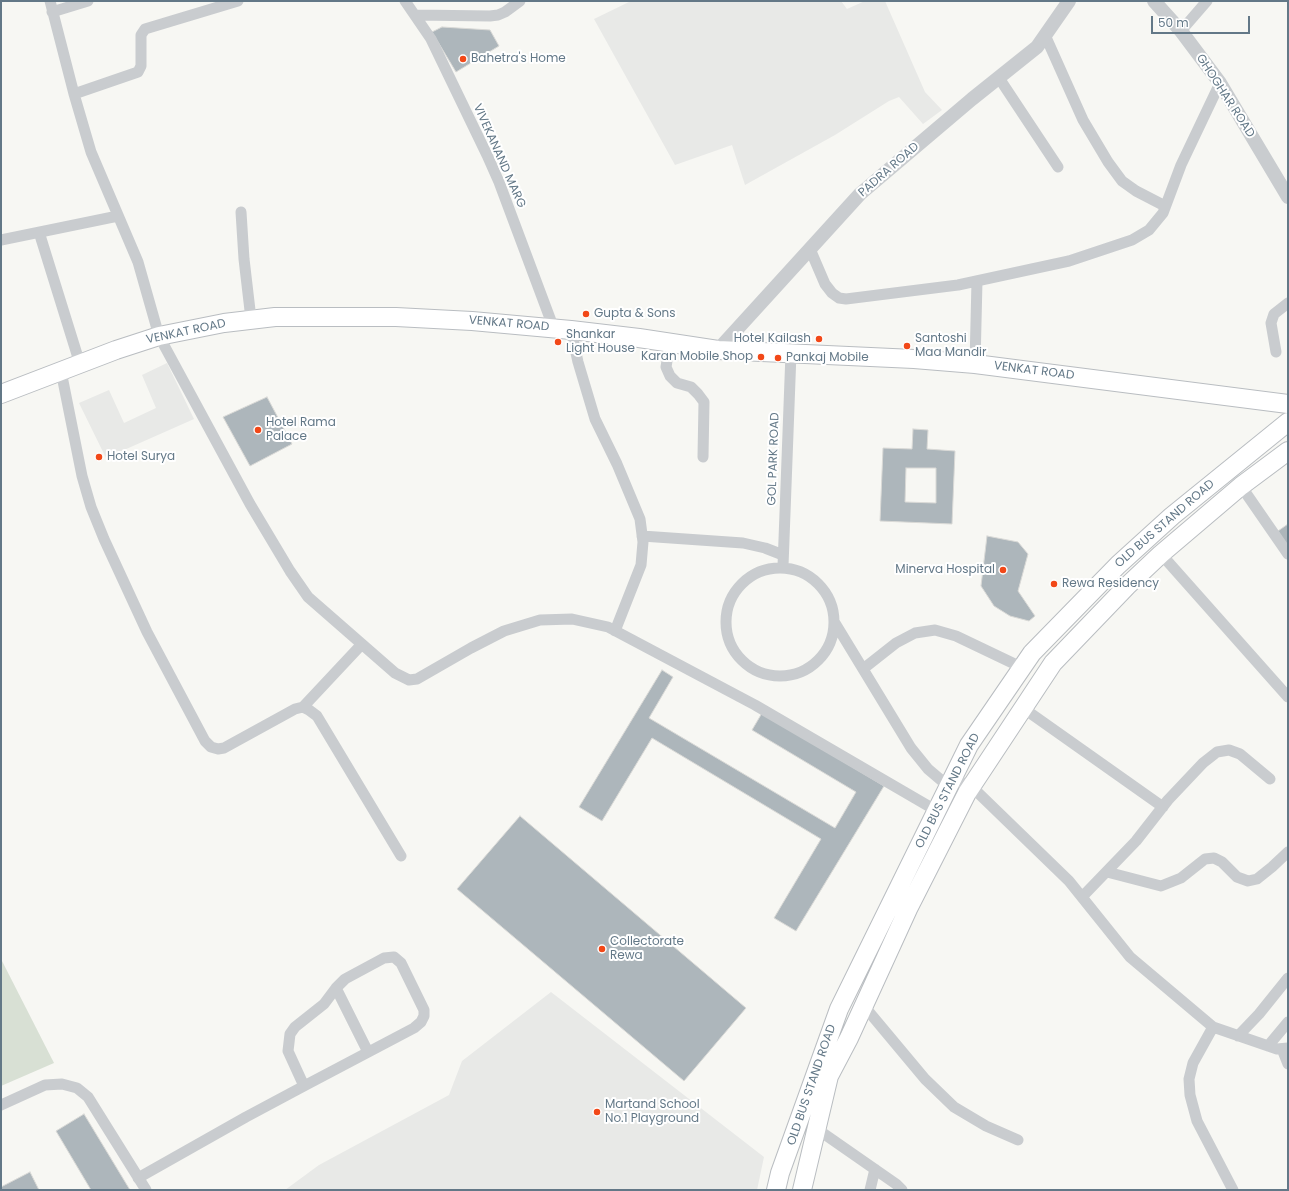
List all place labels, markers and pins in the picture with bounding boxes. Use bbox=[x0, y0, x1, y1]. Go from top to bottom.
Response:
place label: Bahetra's Home bbox=[471, 52, 566, 66]
marker: Bahetra's Home bbox=[458, 54, 468, 64]
place label: Gupta & Sons bbox=[594, 307, 676, 321]
marker: Gupta & Sons bbox=[581, 309, 591, 319]
place label: Shankar Light House bbox=[566, 328, 635, 356]
place label: Hotel Kailash bbox=[734, 332, 811, 346]
place label: Santoshi Maa Mandir bbox=[915, 332, 986, 360]
marker: Hotel Kailash bbox=[814, 334, 824, 344]
marker: Shankar Light House bbox=[553, 337, 563, 347]
marker: Santoshi Maa Mandir bbox=[902, 341, 912, 351]
place label: Karan Mobile Shop bbox=[641, 350, 753, 364]
place label: Pankaj Mobile bbox=[786, 351, 869, 365]
marker: Karan Mobile Shop bbox=[756, 352, 766, 362]
marker: Pankaj Mobile bbox=[773, 353, 783, 363]
place label: Hotel Rama Palace bbox=[266, 416, 336, 444]
marker: Hotel Rama Palace bbox=[253, 425, 263, 435]
place label: Hotel Surya bbox=[107, 450, 175, 464]
marker: Hotel Surya bbox=[94, 452, 104, 462]
place label: Minerva Hospital bbox=[895, 563, 995, 577]
marker: Minerva Hospital bbox=[998, 565, 1008, 575]
place label: Rewa Residency bbox=[1062, 577, 1159, 591]
marker: Rewa Residency bbox=[1049, 579, 1059, 589]
place label: Collectorate Rewa bbox=[610, 935, 684, 963]
marker: Collectorate Rewa bbox=[597, 944, 607, 954]
place label: Martand School No.1 Playground bbox=[605, 1098, 700, 1126]
marker: Martand School No.1 Playground bbox=[592, 1107, 602, 1117]

